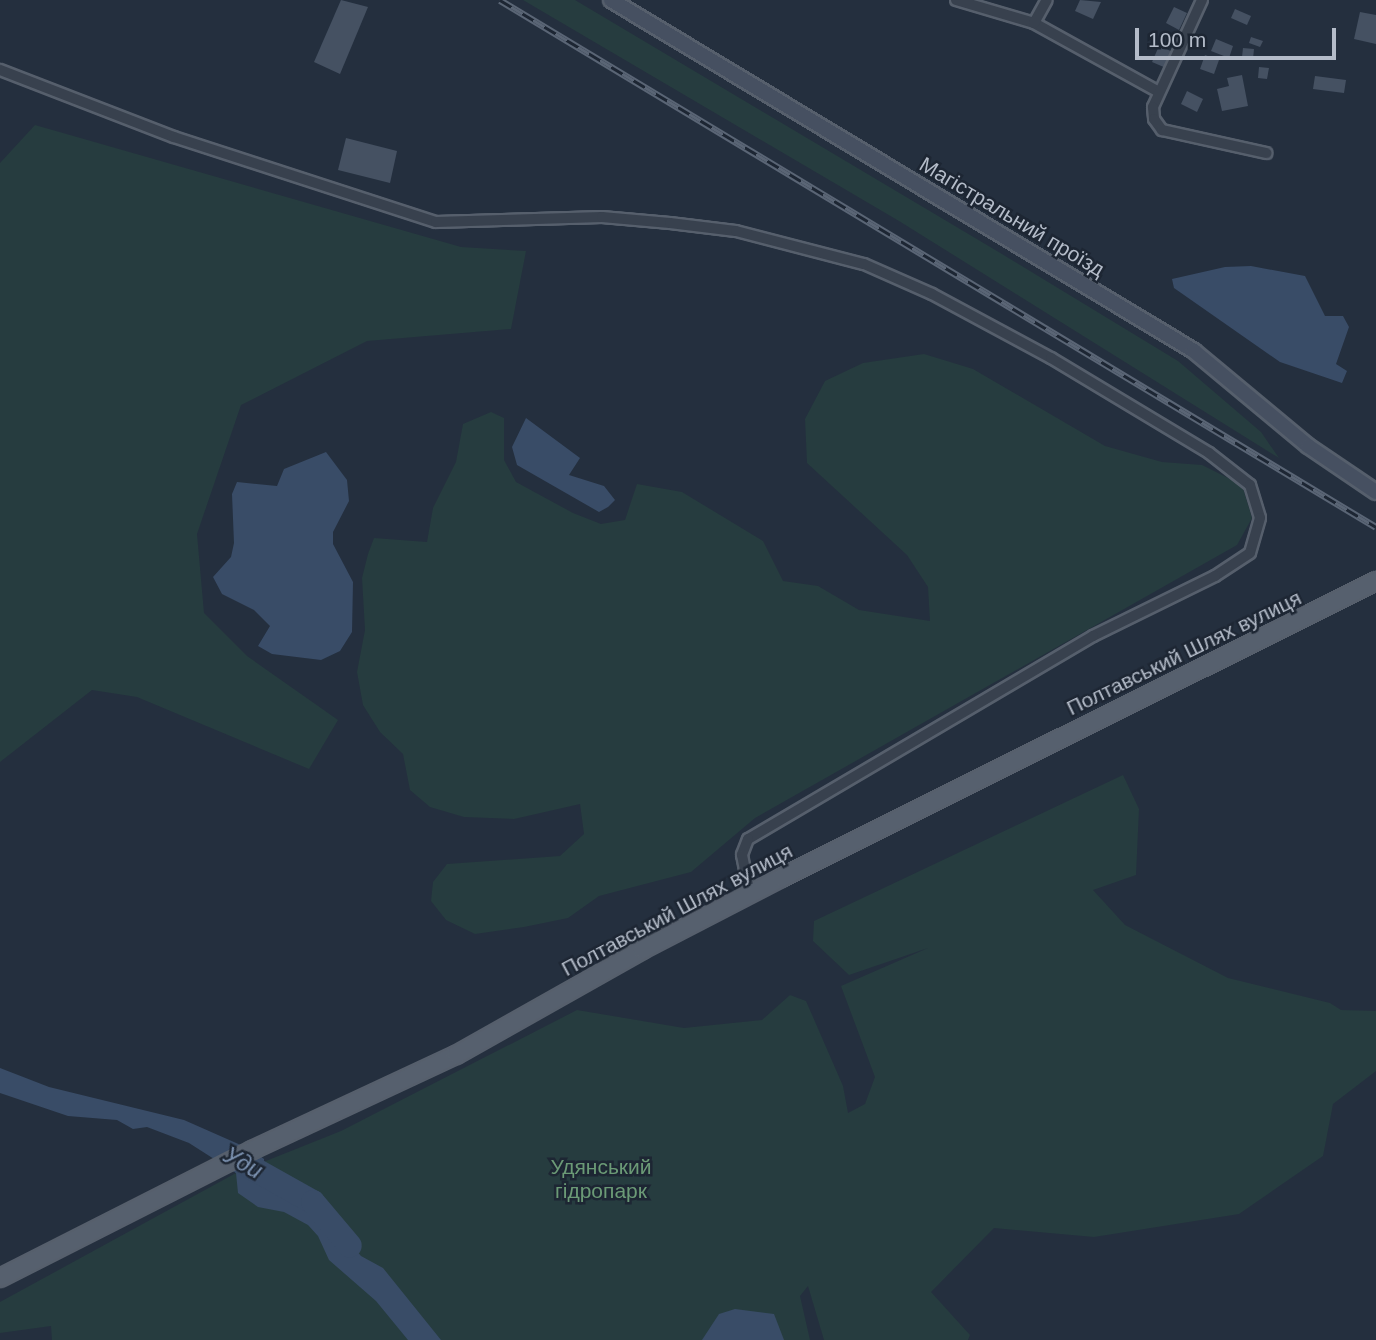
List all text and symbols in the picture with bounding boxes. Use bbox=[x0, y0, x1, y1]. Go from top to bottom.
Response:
scale bar bbox=[1138, 14, 1339, 58]
text: 100 m bbox=[1148, 28, 1206, 51]
street label: Магістральний проїзд bbox=[915, 152, 1109, 282]
street label: Полтавський Шлях вулиця bbox=[1063, 585, 1305, 721]
street label: Полтавський Шлях вулиця bbox=[557, 838, 797, 982]
water label: Уди bbox=[219, 1141, 267, 1185]
park label: Удянський гідропарк bbox=[550, 1154, 652, 1204]

